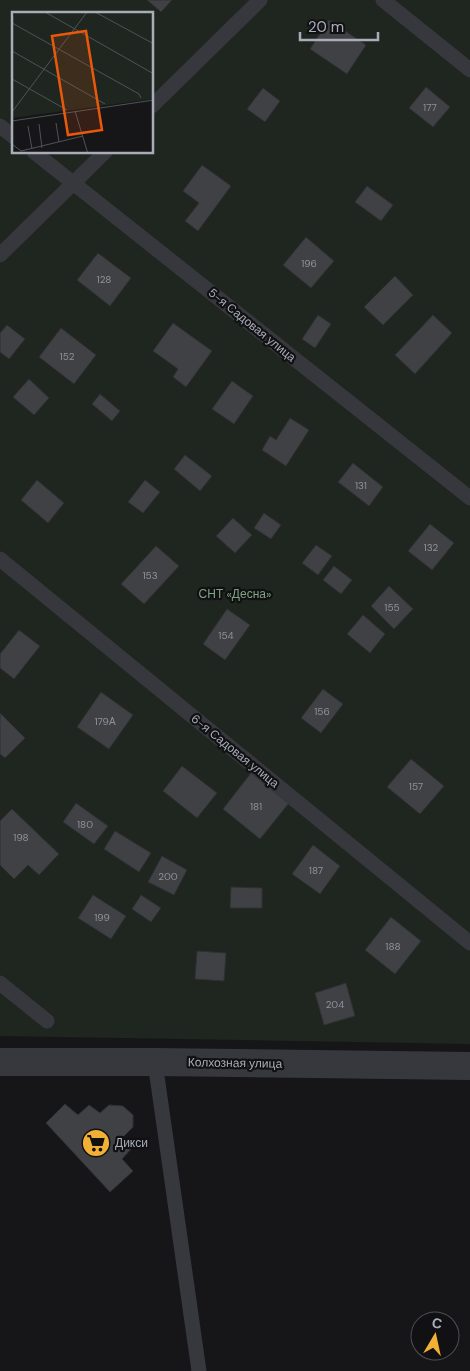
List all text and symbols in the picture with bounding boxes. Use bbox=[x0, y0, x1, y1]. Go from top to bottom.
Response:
scale bar bbox=[300, 10, 378, 42]
inset map bbox=[12, 12, 154, 154]
text: 20 m bbox=[308, 17, 344, 37]
house number: 177 bbox=[423, 101, 437, 114]
house number: 196 bbox=[301, 257, 317, 270]
house number: 128 bbox=[97, 273, 111, 286]
street label: 5-я Садовая улица bbox=[205, 285, 299, 365]
house number: 152 bbox=[60, 350, 75, 363]
house number: 131 bbox=[355, 479, 367, 492]
house number: 132 bbox=[424, 541, 439, 554]
house number: 153 bbox=[142, 569, 158, 582]
park label: СНТ «Десна» bbox=[199, 586, 271, 602]
house number: 155 bbox=[384, 601, 400, 614]
house number: 154 bbox=[218, 629, 234, 642]
house number: 156 bbox=[314, 705, 330, 718]
street label: 6-я Садовая улица bbox=[188, 711, 282, 792]
house number: 179А bbox=[94, 715, 116, 728]
house number: 157 bbox=[409, 780, 423, 793]
house number: 181 bbox=[250, 800, 262, 813]
house number: 180 bbox=[77, 818, 93, 831]
house number: 198 bbox=[13, 831, 29, 844]
house number: 187 bbox=[309, 864, 323, 877]
house number: 200 bbox=[158, 870, 178, 883]
house number: 199 bbox=[94, 911, 110, 924]
house number: 188 bbox=[385, 940, 401, 953]
house number: 204 bbox=[326, 998, 344, 1011]
street label: Колхозная улица bbox=[188, 1054, 283, 1072]
supermarket icon: Дикси bbox=[81, 1128, 111, 1158]
place label: Дикси bbox=[115, 1135, 148, 1151]
north arrow bbox=[410, 1311, 460, 1361]
text: С bbox=[431, 1313, 443, 1333]

